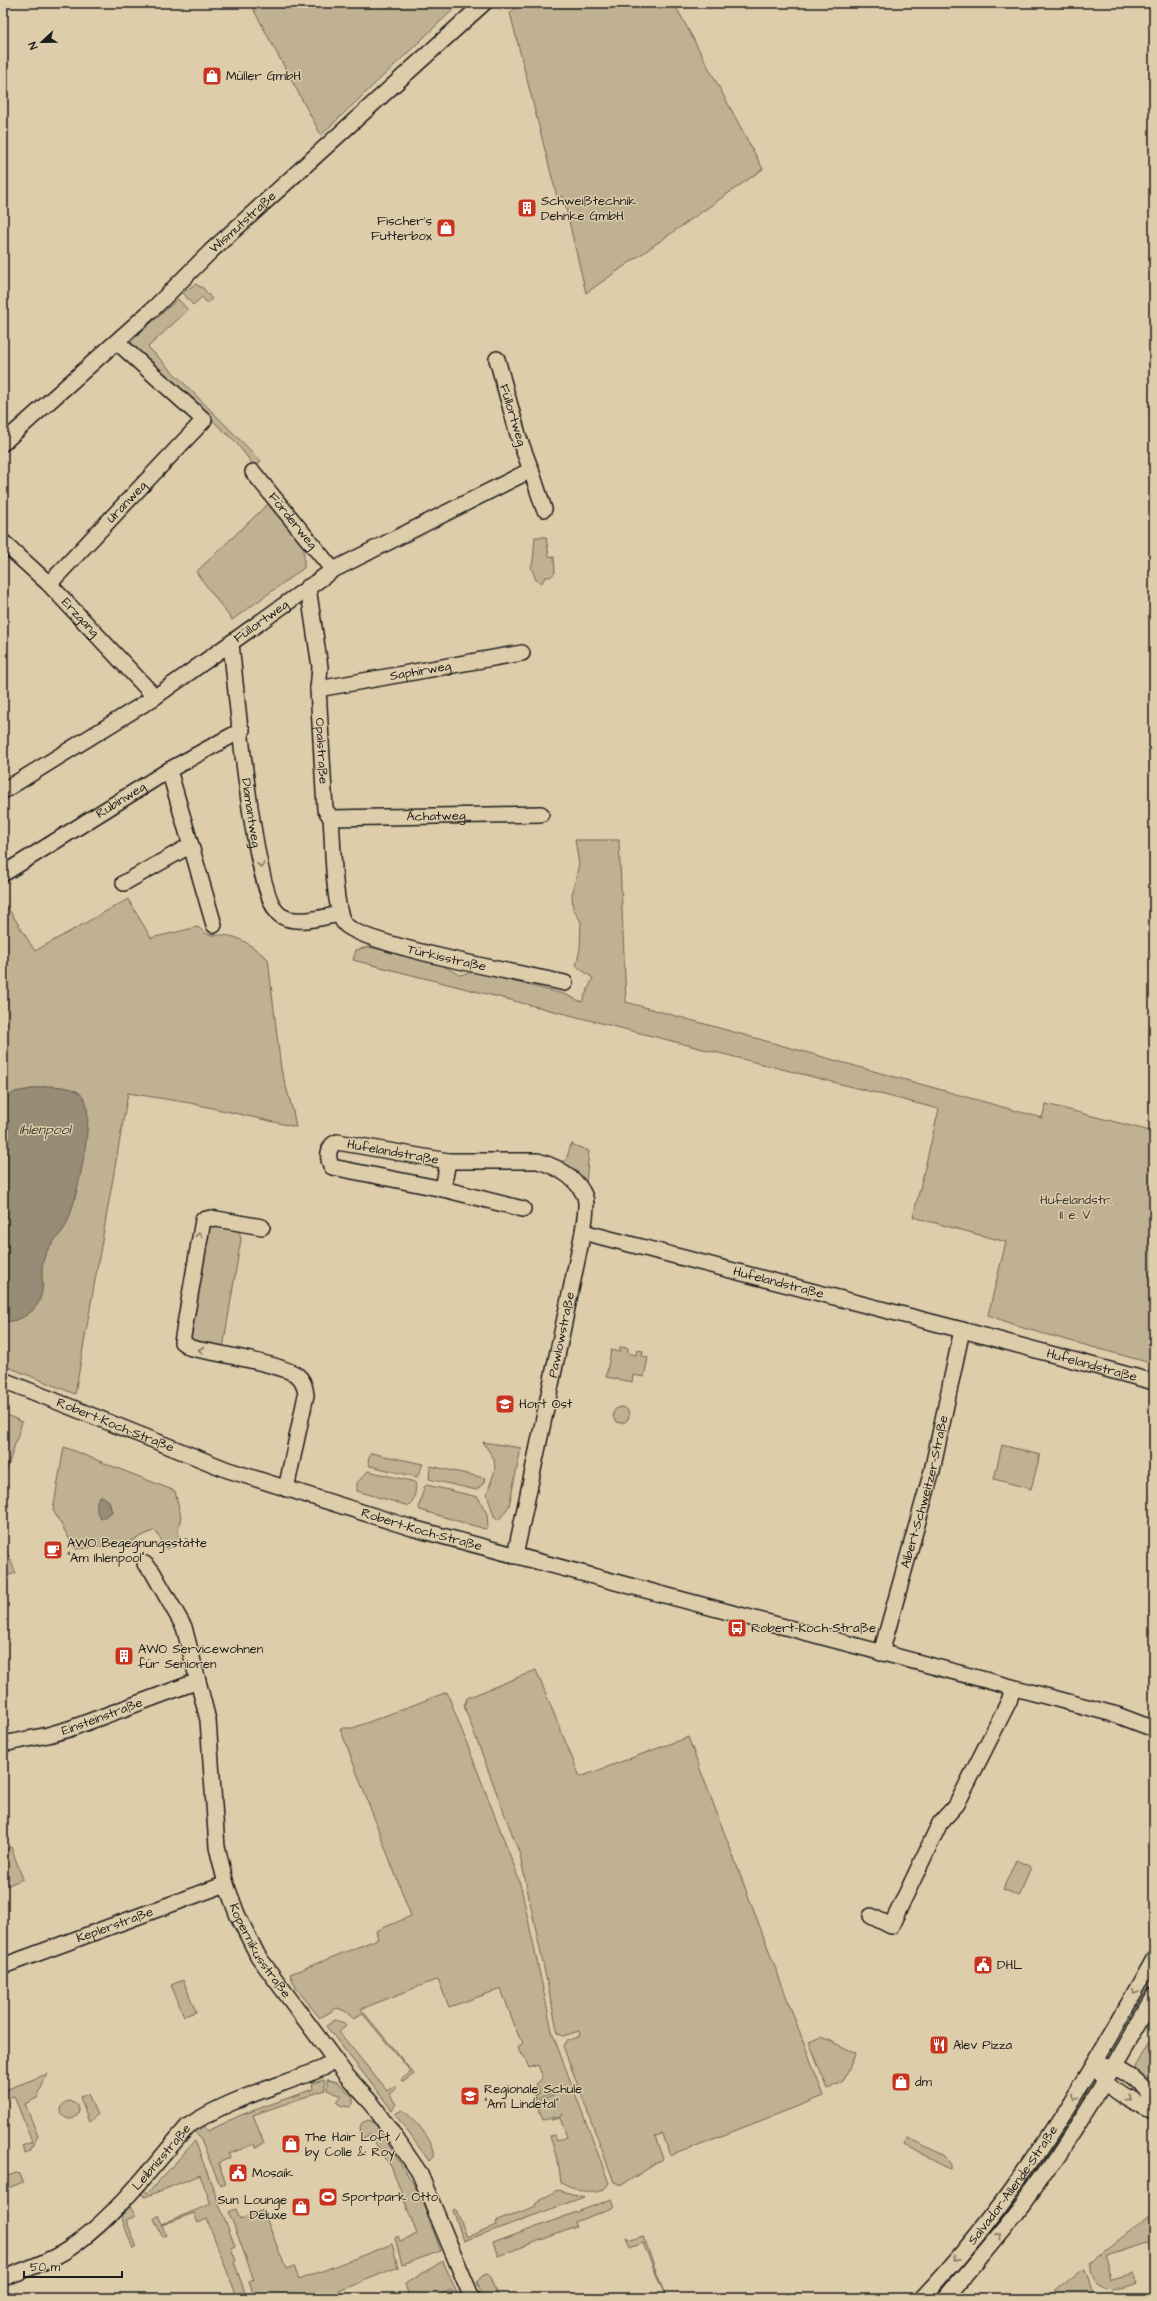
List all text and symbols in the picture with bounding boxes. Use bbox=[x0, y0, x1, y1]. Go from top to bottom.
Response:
north arrow bbox=[22, 22, 62, 62]
text: N bbox=[25, 39, 41, 52]
shop icon: Müller GmbH bbox=[201, 65, 223, 87]
place label: Müller GmbH bbox=[226, 67, 301, 85]
street label: Wismutstraße bbox=[205, 187, 280, 257]
place label: Schweißtechnik Dehnke GmbH bbox=[541, 192, 636, 225]
building icon: Schweißtechnik Dehnke GmbH bbox=[516, 197, 538, 219]
place label: Fischer's Futterbox bbox=[371, 212, 433, 245]
shop icon: Fischer's Futterbox bbox=[435, 217, 457, 239]
street label: Füllortweg bbox=[494, 382, 531, 449]
street label: Uranweg bbox=[102, 477, 152, 527]
street label: Förderweg bbox=[264, 489, 322, 554]
street label: Erzgang bbox=[57, 594, 103, 642]
street label: Füllortweg bbox=[230, 595, 293, 647]
street label: Saphirweg bbox=[388, 657, 453, 685]
street label: Opalstraße bbox=[311, 717, 333, 785]
street label: Diamantweg bbox=[237, 777, 266, 850]
street label: Rubinweg bbox=[92, 778, 150, 823]
street label: Achatweg bbox=[406, 806, 466, 826]
one-way arrow bbox=[256, 862, 264, 868]
street label: Türkisstraße bbox=[406, 940, 488, 976]
water label: Ihlenpool bbox=[19, 1120, 73, 1140]
street label: Hufelandstraße bbox=[346, 1135, 440, 1169]
park label: Hufelandstr. II e. V. bbox=[1040, 1191, 1112, 1224]
one-way arrow bbox=[194, 1232, 203, 1238]
street label: Hufelandstraße bbox=[731, 1262, 826, 1303]
street label: Pawlowstraße bbox=[544, 1290, 579, 1379]
street label: Hufelandstraße bbox=[1045, 1344, 1139, 1386]
one-way arrow bbox=[198, 1347, 204, 1355]
street label: Robert-Koch-Straße bbox=[54, 1393, 177, 1457]
school or university icon: Hort Ost bbox=[494, 1393, 516, 1415]
place label: Hort Ost bbox=[519, 1395, 573, 1413]
street label: Albert-Schweitzer-Straße bbox=[896, 1414, 953, 1570]
street label: Robert-Koch-Straße bbox=[359, 1504, 484, 1555]
place label: AWO Begegnungsstätte "Am Ihlenpool" bbox=[67, 1534, 207, 1567]
cafe icon: AWO Begegnungsstätte "Am Ihlenpool" bbox=[42, 1539, 64, 1561]
bus stop icon: Robert-Koch-Straße bbox=[726, 1617, 748, 1639]
place label: Robert-Koch-Straße bbox=[751, 1619, 876, 1637]
place label: AWO Servicewohnen für Senioren bbox=[138, 1640, 264, 1673]
building icon: AWO Servicewohnen für Senioren bbox=[113, 1645, 135, 1667]
street label: Einsteinstraße bbox=[59, 1693, 145, 1740]
street label: Kopernikusstraße bbox=[225, 1901, 295, 2002]
street label: Keplerstraße bbox=[74, 1903, 156, 1947]
public building icon: DHL bbox=[972, 1954, 994, 1976]
place label: DHL bbox=[997, 1956, 1022, 1974]
one-way arrow bbox=[1133, 1988, 1140, 1995]
restaurant icon: Alev Pizza bbox=[928, 2034, 950, 2056]
place label: Alev Pizza bbox=[953, 2036, 1012, 2054]
shop icon: dm bbox=[890, 2071, 912, 2093]
place label: dm bbox=[915, 2073, 933, 2091]
place label: Regionale Schule "Am Lindetal" bbox=[484, 2080, 582, 2113]
school or university icon: Regionale Schule "Am Lindetal" bbox=[459, 2085, 481, 2107]
one-way arrow bbox=[1070, 2094, 1078, 2101]
one-way arrow bbox=[1124, 2094, 1131, 2102]
street label: Leibnizstraße bbox=[128, 2120, 195, 2194]
street label: Salvador-Allende-Straße bbox=[964, 2122, 1062, 2249]
place label: The Hair Loft / by Colle & Roy bbox=[305, 2128, 401, 2162]
shop icon: The Hair Loft / by Colle & Roy bbox=[280, 2133, 302, 2155]
public building icon: Mosaik bbox=[227, 2162, 249, 2184]
place label: Mosaik bbox=[252, 2164, 293, 2182]
sports icon: Sportpark Otto bbox=[317, 2186, 339, 2208]
place label: Sportpark Otto bbox=[342, 2188, 439, 2206]
place label: Sun Lounge Deluxe bbox=[217, 2191, 287, 2224]
shop icon: Sun Lounge Deluxe bbox=[290, 2196, 312, 2218]
one-way arrow bbox=[993, 2233, 1000, 2241]
scale bar bbox=[24, 2253, 122, 2279]
one-way arrow bbox=[953, 2255, 960, 2262]
text: 50 m bbox=[30, 2259, 61, 2276]

